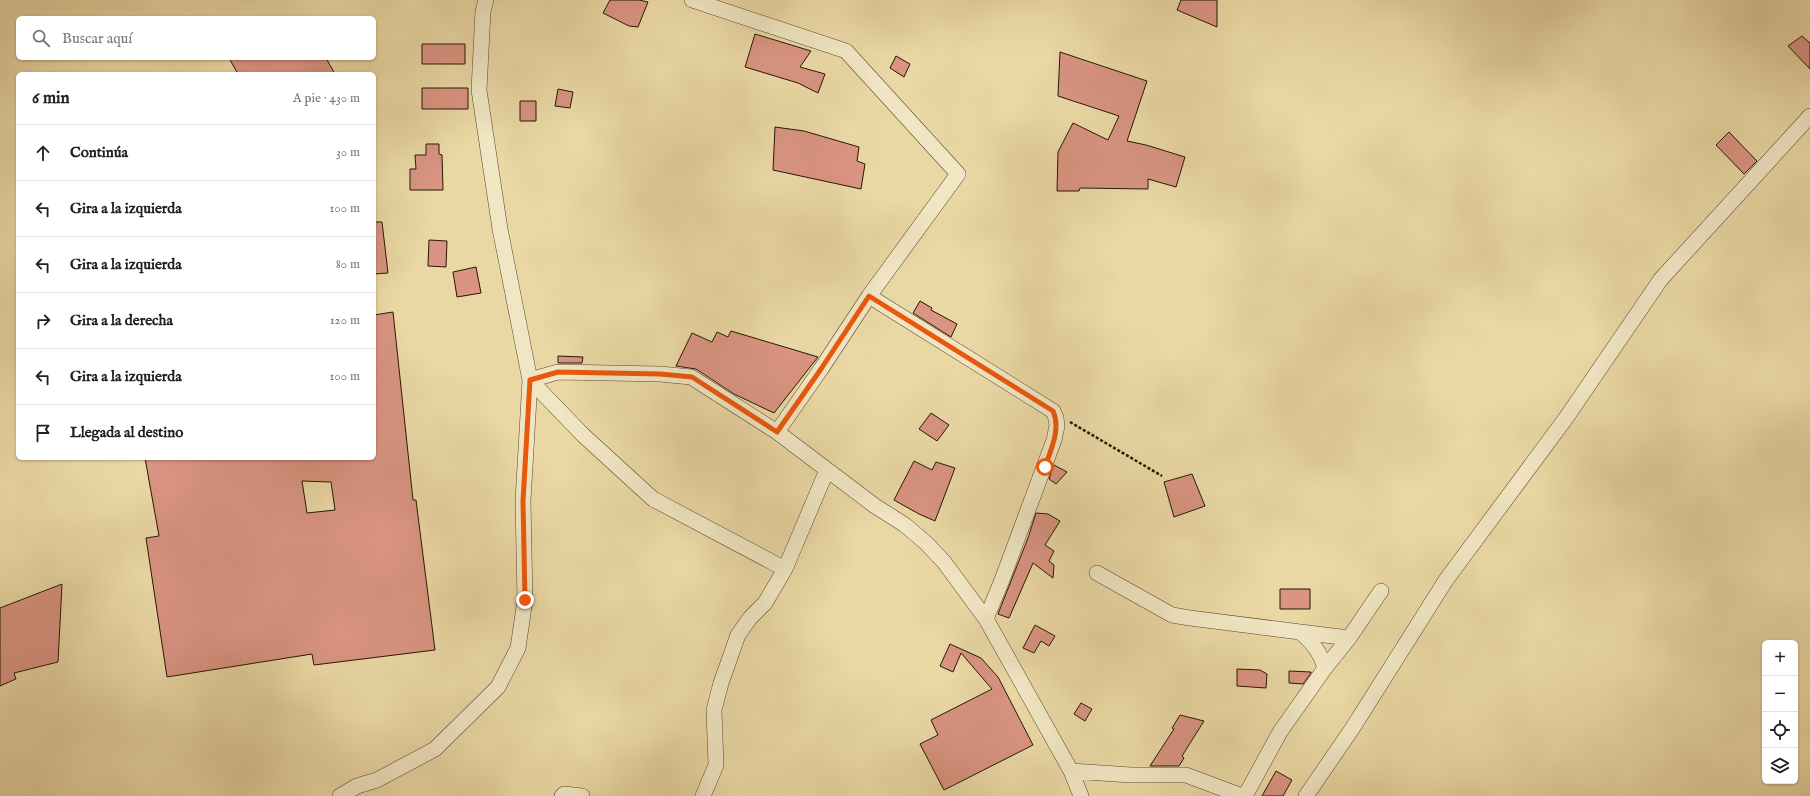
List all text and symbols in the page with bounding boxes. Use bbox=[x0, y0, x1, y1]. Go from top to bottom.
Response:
search box bbox=[16, 16, 376, 60]
icon: search bbox=[30, 27, 52, 49]
text: Buscar aquí bbox=[62, 29, 132, 48]
text: 6 min bbox=[32, 88, 70, 109]
text: A pie · 430 m bbox=[293, 90, 360, 107]
icon: ahead bbox=[32, 142, 54, 164]
text: Continúa bbox=[70, 143, 128, 162]
text: 30 m bbox=[336, 144, 360, 161]
icon: left bbox=[32, 198, 54, 220]
text: Gira a la izquierda bbox=[70, 199, 182, 218]
text: 100 m bbox=[330, 200, 360, 217]
icon: left bbox=[32, 254, 54, 276]
text: Gira a la izquierda bbox=[70, 255, 182, 274]
text: 80 m bbox=[336, 256, 360, 273]
icon: right bbox=[32, 310, 54, 332]
text: Gira a la derecha bbox=[70, 311, 173, 330]
text: 120 m bbox=[330, 312, 360, 329]
icon: left bbox=[32, 366, 54, 388]
text: Gira a la izquierda bbox=[70, 367, 182, 386]
text: 100 m bbox=[330, 368, 360, 385]
icon: arrive bbox=[32, 422, 54, 444]
text: Llegada al destino bbox=[70, 423, 183, 442]
route start bbox=[1036, 458, 1054, 476]
route end bbox=[516, 591, 534, 609]
map controls bbox=[1762, 640, 1798, 784]
button: + bbox=[1762, 640, 1798, 676]
button: − bbox=[1762, 676, 1798, 712]
button: locate bbox=[1762, 712, 1798, 748]
button: layers bbox=[1762, 748, 1798, 784]

